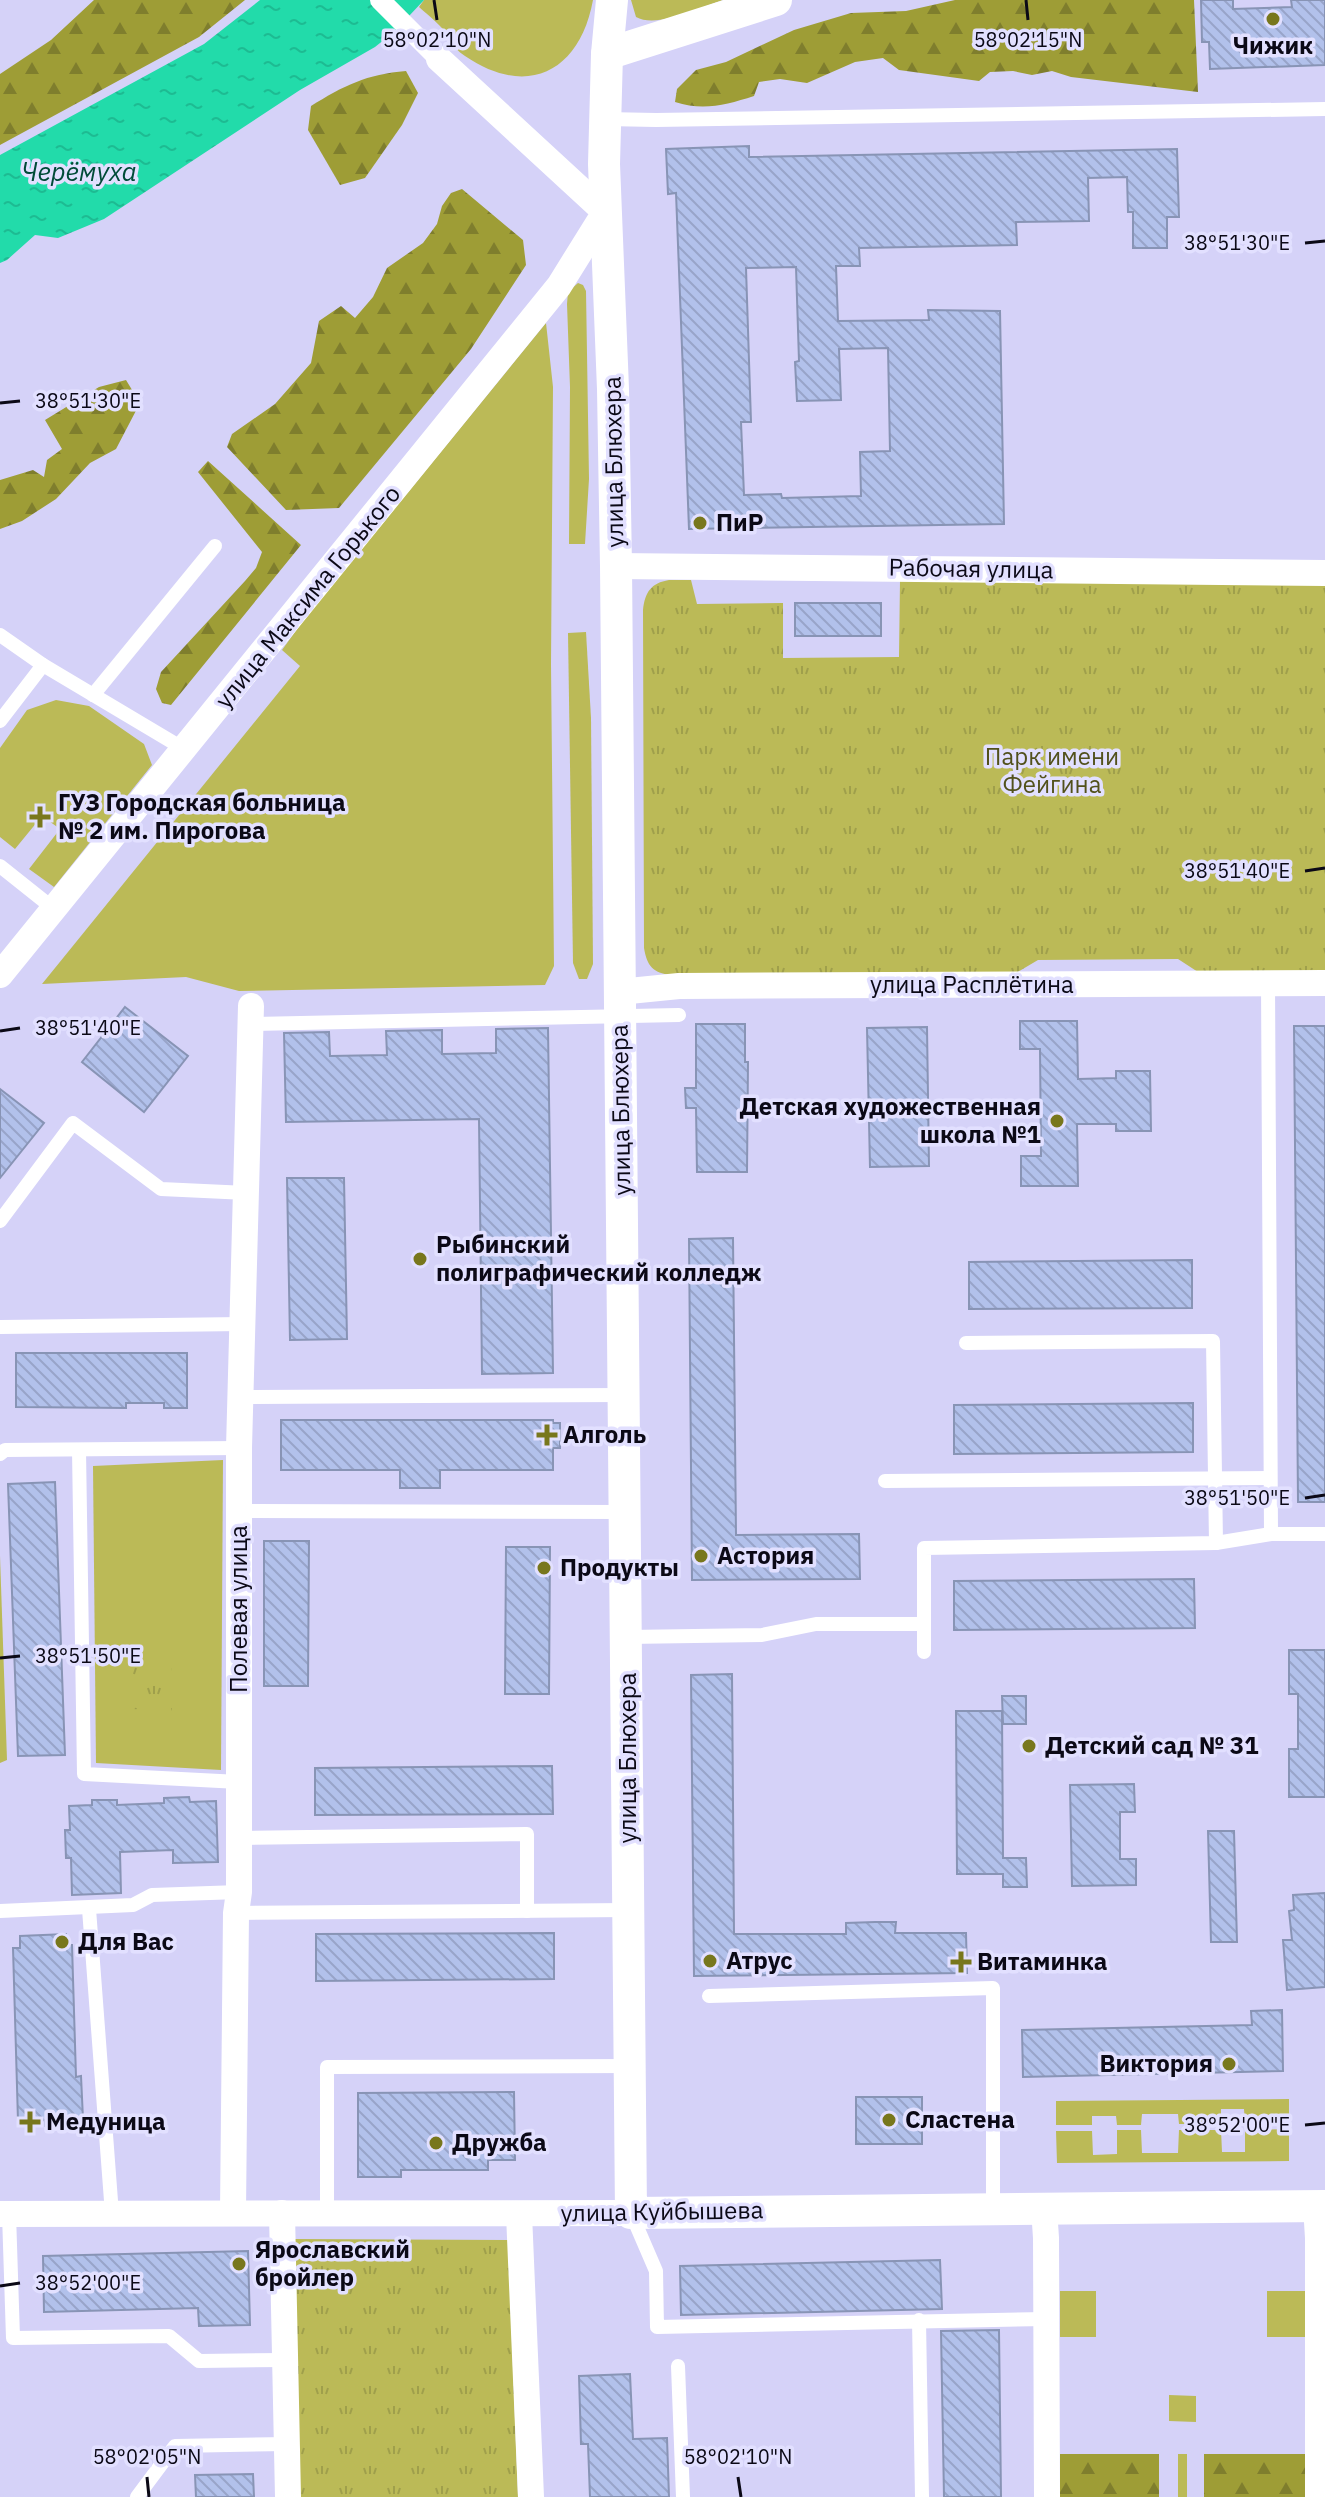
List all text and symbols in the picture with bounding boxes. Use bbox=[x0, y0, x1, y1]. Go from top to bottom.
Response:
marker: Чижик bbox=[1264, 10, 1282, 28]
text: 58°02'10"N bbox=[383, 26, 491, 53]
text: 58°02'15"N bbox=[974, 26, 1082, 53]
place label: Чижик bbox=[1233, 29, 1313, 61]
water label: Черёмуха bbox=[21, 154, 137, 188]
text: 38°51'30"E bbox=[1184, 229, 1290, 256]
street label: улица Блюхера bbox=[596, 376, 630, 548]
text: 38°51'30"E bbox=[35, 387, 141, 414]
street label: улица Максима Горького bbox=[207, 478, 407, 714]
place label: ПиР bbox=[716, 506, 763, 538]
marker: ПиР bbox=[691, 514, 709, 532]
street label: Рабочая улица bbox=[888, 551, 1054, 585]
park label: Парк имени Фейгина bbox=[985, 740, 1119, 800]
place label: ГУЗ Городская больница № 2 им. Пирогова bbox=[58, 786, 346, 846]
marker: ГУЗ Городская больница № 2 им. Пирогова bbox=[29, 806, 51, 828]
text: 38°51'40"E bbox=[1184, 857, 1290, 884]
street label: улица Расплётина bbox=[870, 968, 1074, 1000]
text: 38°51'40"E bbox=[35, 1014, 141, 1041]
street label: улица Блюхера bbox=[603, 1024, 637, 1196]
place label: Детская художественная школа №1 bbox=[740, 1090, 1041, 1150]
marker: Детская художественная школа №1 bbox=[1048, 1112, 1066, 1130]
place label: Рыбинский полиграфический колледж bbox=[436, 1228, 762, 1288]
marker: Рыбинский полиграфический колледж bbox=[411, 1250, 429, 1268]
place label: Алголь bbox=[563, 1418, 646, 1450]
marker: Алголь bbox=[538, 1426, 556, 1444]
text: 38°51'50"E bbox=[1184, 1484, 1290, 1511]
street label: Полевая улица bbox=[222, 1525, 254, 1693]
place label: Астория bbox=[717, 1539, 814, 1571]
marker: Астория bbox=[692, 1547, 710, 1565]
place label: Продукты bbox=[560, 1551, 679, 1583]
marker: Продукты bbox=[535, 1559, 553, 1577]
text: 38°51'50"E bbox=[35, 1642, 141, 1669]
street label: улица Блюхера bbox=[611, 1672, 643, 1844]
place label: Детский сад № 31 bbox=[1045, 1729, 1259, 1761]
marker: Детский сад № 31 bbox=[1020, 1737, 1038, 1755]
place label: Для Вас bbox=[78, 1925, 174, 1957]
marker: Для Вас bbox=[53, 1933, 71, 1951]
place label: Атрус bbox=[726, 1944, 793, 1976]
place label: Витаминка bbox=[977, 1945, 1107, 1977]
marker: Атрус bbox=[701, 1952, 719, 1970]
marker: Витаминка bbox=[952, 1953, 970, 1971]
place label: Виктория bbox=[1100, 2047, 1213, 2079]
marker: Виктория bbox=[1220, 2055, 1238, 2073]
place label: Сластена bbox=[905, 2103, 1015, 2135]
place label: Медуница bbox=[46, 2105, 166, 2137]
marker: Сластена bbox=[880, 2111, 898, 2129]
text: 38°52'00"E bbox=[1184, 2111, 1290, 2138]
marker: Медуница bbox=[21, 2113, 39, 2131]
place label: Дружба bbox=[452, 2126, 547, 2158]
marker: Дружба bbox=[427, 2134, 445, 2152]
street label: улица Куйбышева bbox=[560, 2193, 764, 2229]
place label: Ярославский бройлер bbox=[255, 2233, 410, 2293]
marker: Ярославский бройлер bbox=[230, 2255, 248, 2273]
text: 38°52'00"E bbox=[35, 2269, 141, 2296]
text: 58°02'05"N bbox=[93, 2443, 201, 2470]
text: 58°02'10"N bbox=[684, 2443, 792, 2470]

